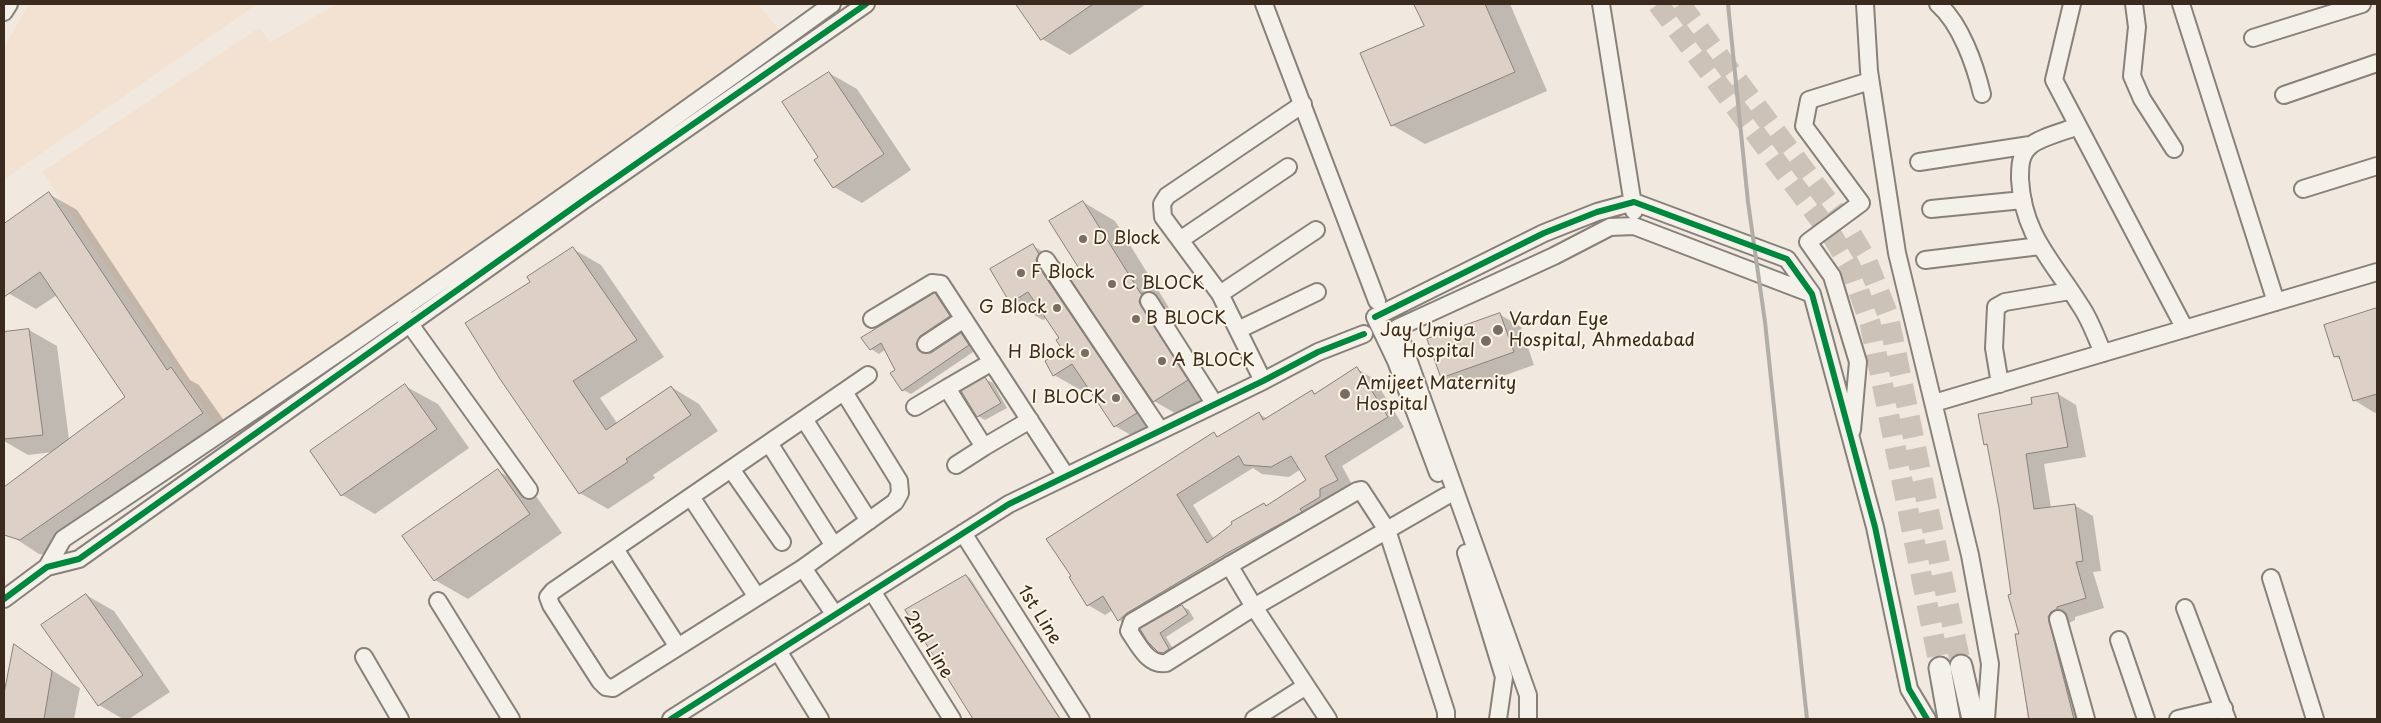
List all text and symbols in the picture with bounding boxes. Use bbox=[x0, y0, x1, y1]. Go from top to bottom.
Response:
place label: D Block bbox=[1093, 228, 1160, 250]
marker: D Block bbox=[1077, 233, 1089, 245]
place label: F Block bbox=[1031, 262, 1095, 284]
marker: F Block bbox=[1015, 267, 1027, 279]
place label: C BLOCK bbox=[1122, 273, 1205, 295]
marker: C BLOCK bbox=[1106, 278, 1118, 290]
place label: G Block bbox=[979, 297, 1047, 319]
marker: G Block bbox=[1051, 302, 1063, 314]
place label: B BLOCK bbox=[1146, 308, 1227, 330]
place label: Vardan Eye Hospital, Ahmedabad bbox=[1509, 309, 1695, 352]
marker: B BLOCK bbox=[1130, 313, 1142, 325]
place label: Jay Umiya Hospital bbox=[1380, 320, 1475, 362]
marker: Vardan Eye Hospital, Ahmedabad bbox=[1491, 323, 1505, 337]
marker: Jay Umiya Hospital bbox=[1479, 334, 1493, 348]
place label: H Block bbox=[1008, 342, 1075, 364]
marker: H Block bbox=[1079, 347, 1091, 359]
place label: A BLOCK bbox=[1172, 350, 1255, 372]
marker: A BLOCK bbox=[1156, 355, 1168, 367]
place label: Amijeet Maternity Hospital bbox=[1356, 373, 1516, 416]
place label: I BLOCK bbox=[1031, 387, 1106, 409]
marker: Amijeet Maternity Hospital bbox=[1338, 387, 1352, 401]
marker: I BLOCK bbox=[1110, 392, 1122, 404]
street label: 1st Line bbox=[1012, 581, 1066, 649]
street label: 2nd Line bbox=[899, 607, 957, 683]

